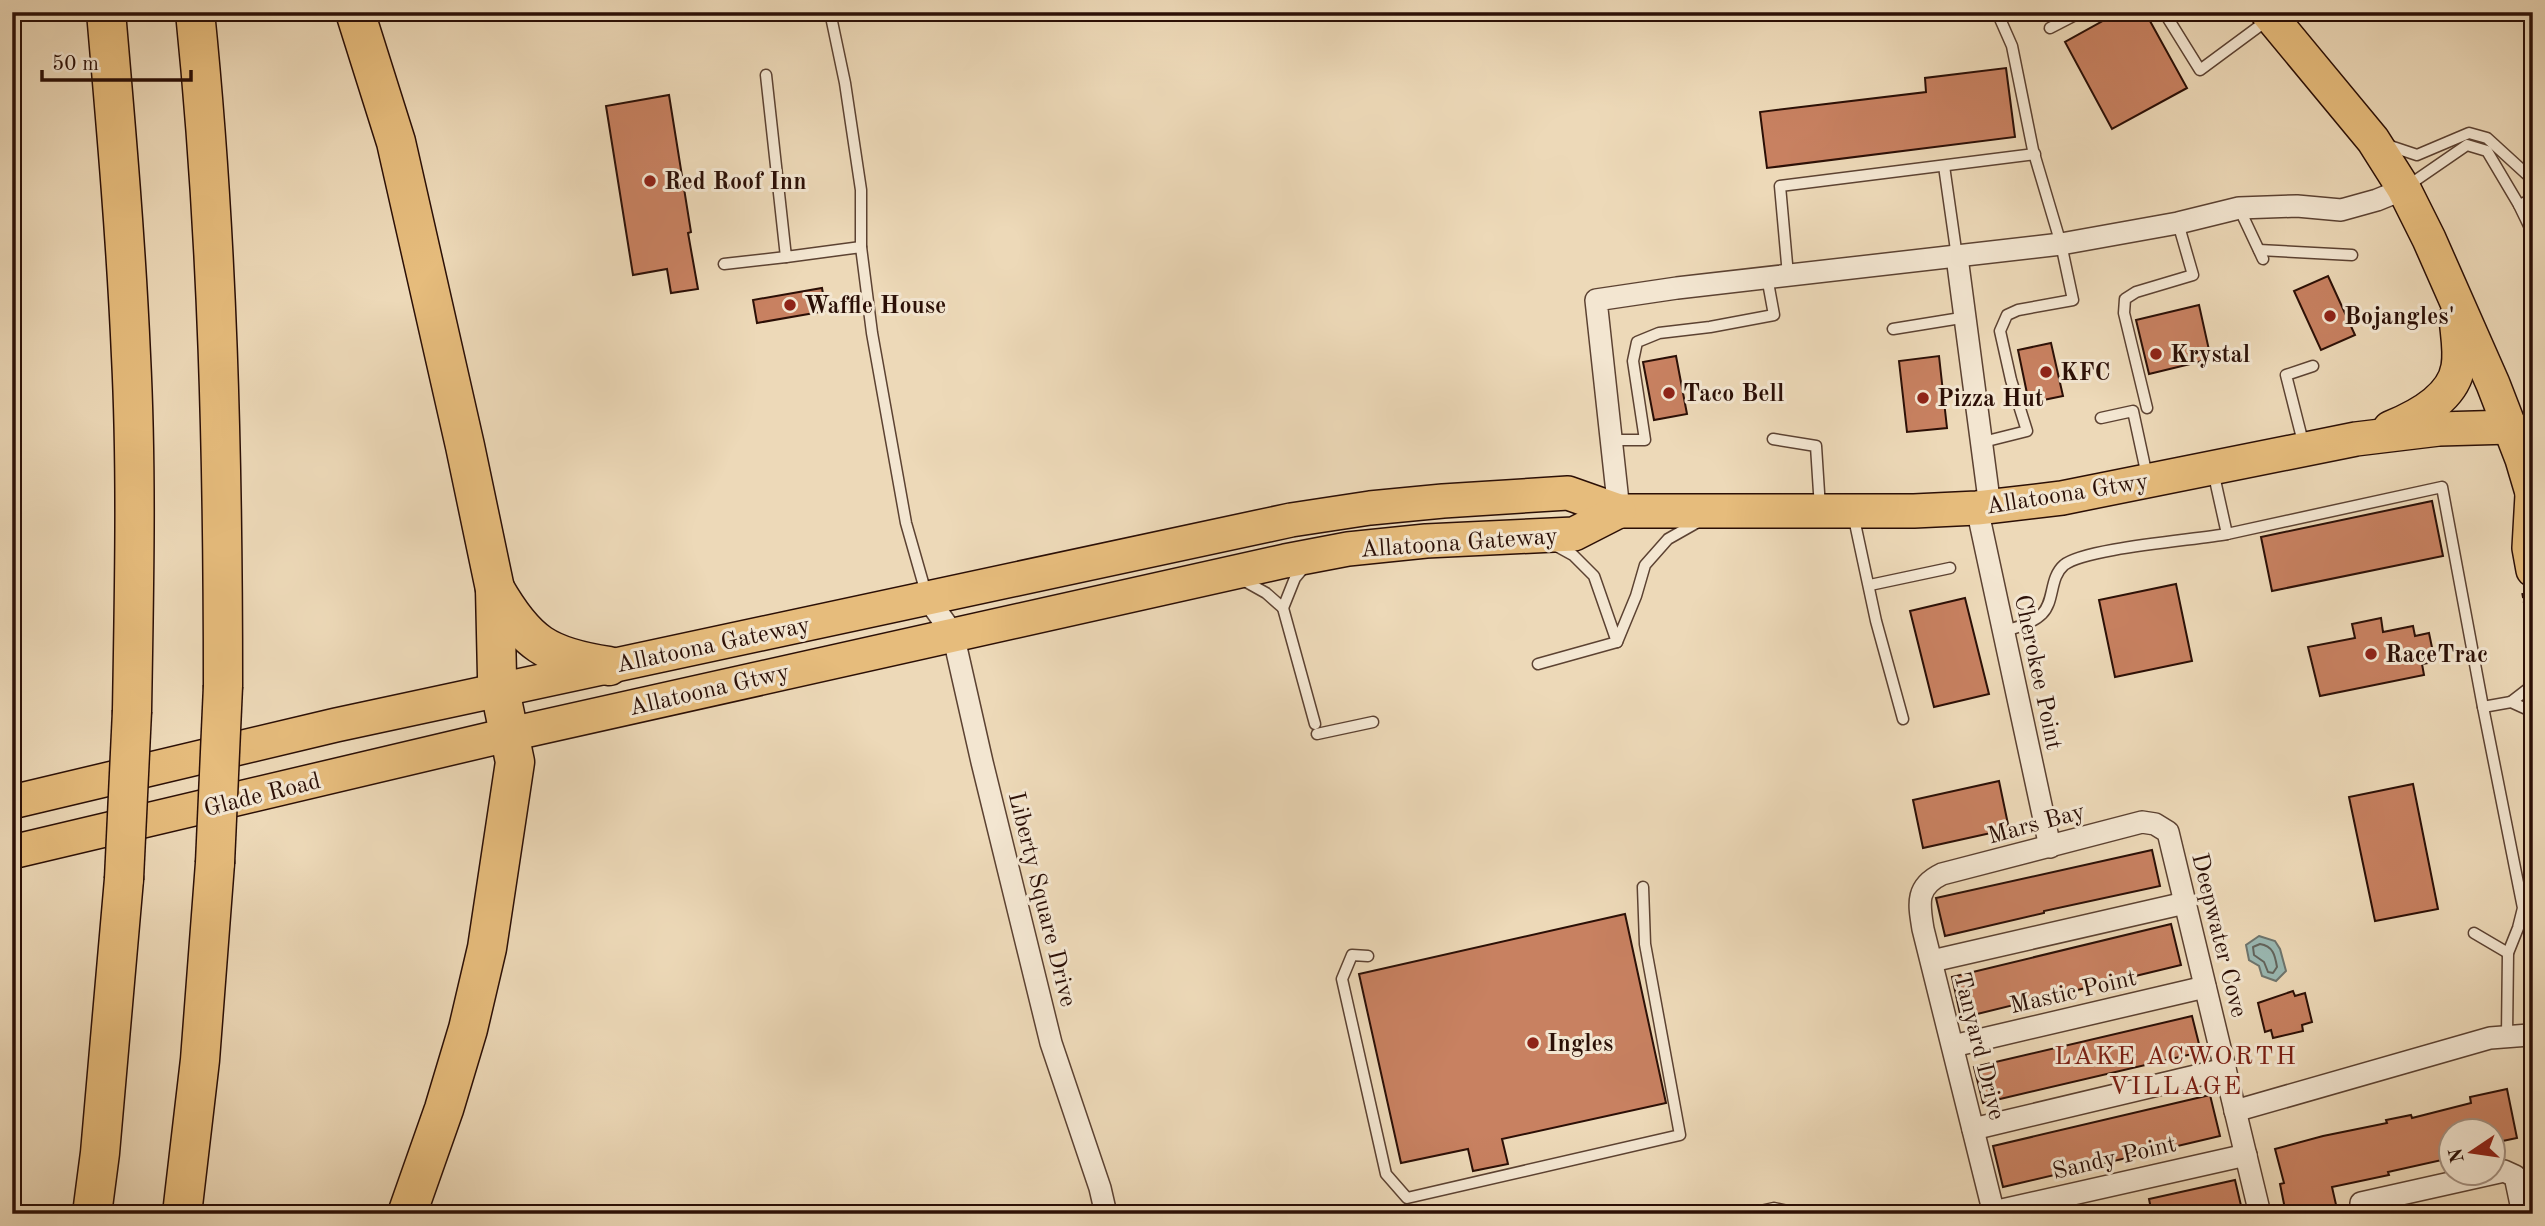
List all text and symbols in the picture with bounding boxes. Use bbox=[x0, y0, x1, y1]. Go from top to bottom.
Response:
scale bar bbox=[42, 38, 191, 82]
text: 50 m bbox=[52, 54, 99, 75]
place label: Red Roof Inn bbox=[664, 171, 807, 195]
marker: Red Roof Inn bbox=[642, 173, 658, 189]
place label: Waffle House bbox=[804, 295, 946, 319]
marker: Waffle House bbox=[782, 297, 798, 313]
place label: Bojangles' bbox=[2344, 306, 2454, 330]
marker: Bojangles' bbox=[2322, 308, 2338, 324]
place label: Krystal bbox=[2170, 344, 2250, 368]
marker: Krystal bbox=[2148, 346, 2164, 362]
place label: KFC bbox=[2060, 362, 2110, 386]
marker: KFC bbox=[2038, 364, 2054, 380]
place label: Taco Bell bbox=[1683, 383, 1784, 407]
marker: Taco Bell bbox=[1661, 385, 1677, 401]
place label: Pizza Hut bbox=[1937, 388, 2044, 412]
marker: Pizza Hut bbox=[1915, 390, 1931, 406]
street label: Allatoona Gtwy bbox=[1984, 470, 2150, 520]
street label: Allatoona Gateway bbox=[1360, 525, 1559, 563]
street label: Cherokee Point bbox=[2009, 593, 2065, 752]
street label: Allatoona Gateway bbox=[614, 614, 813, 678]
place label: RaceTrac bbox=[2385, 644, 2488, 668]
marker: RaceTrac bbox=[2363, 646, 2379, 662]
street label: Allatoona Gtwy bbox=[627, 661, 792, 721]
street label: Glade Road bbox=[202, 770, 323, 822]
street label: Liberty Square Drive bbox=[1003, 790, 1079, 1009]
street label: Mars Bay bbox=[1985, 800, 2088, 849]
street label: Deepwater Cove bbox=[2186, 851, 2250, 1020]
street label: Mastic Point bbox=[2008, 967, 2139, 1019]
street label: Tanyard Drive bbox=[1948, 970, 2008, 1123]
place label: Ingles bbox=[1547, 1033, 1613, 1057]
marker: Ingles bbox=[1525, 1035, 1541, 1051]
district label: LAKE ACWORTH VILLAGE bbox=[2054, 1044, 2298, 1100]
north arrow bbox=[2436, 1118, 2506, 1188]
street label: Sandy Point bbox=[2050, 1133, 2179, 1185]
text: N bbox=[2447, 1146, 2469, 1164]

